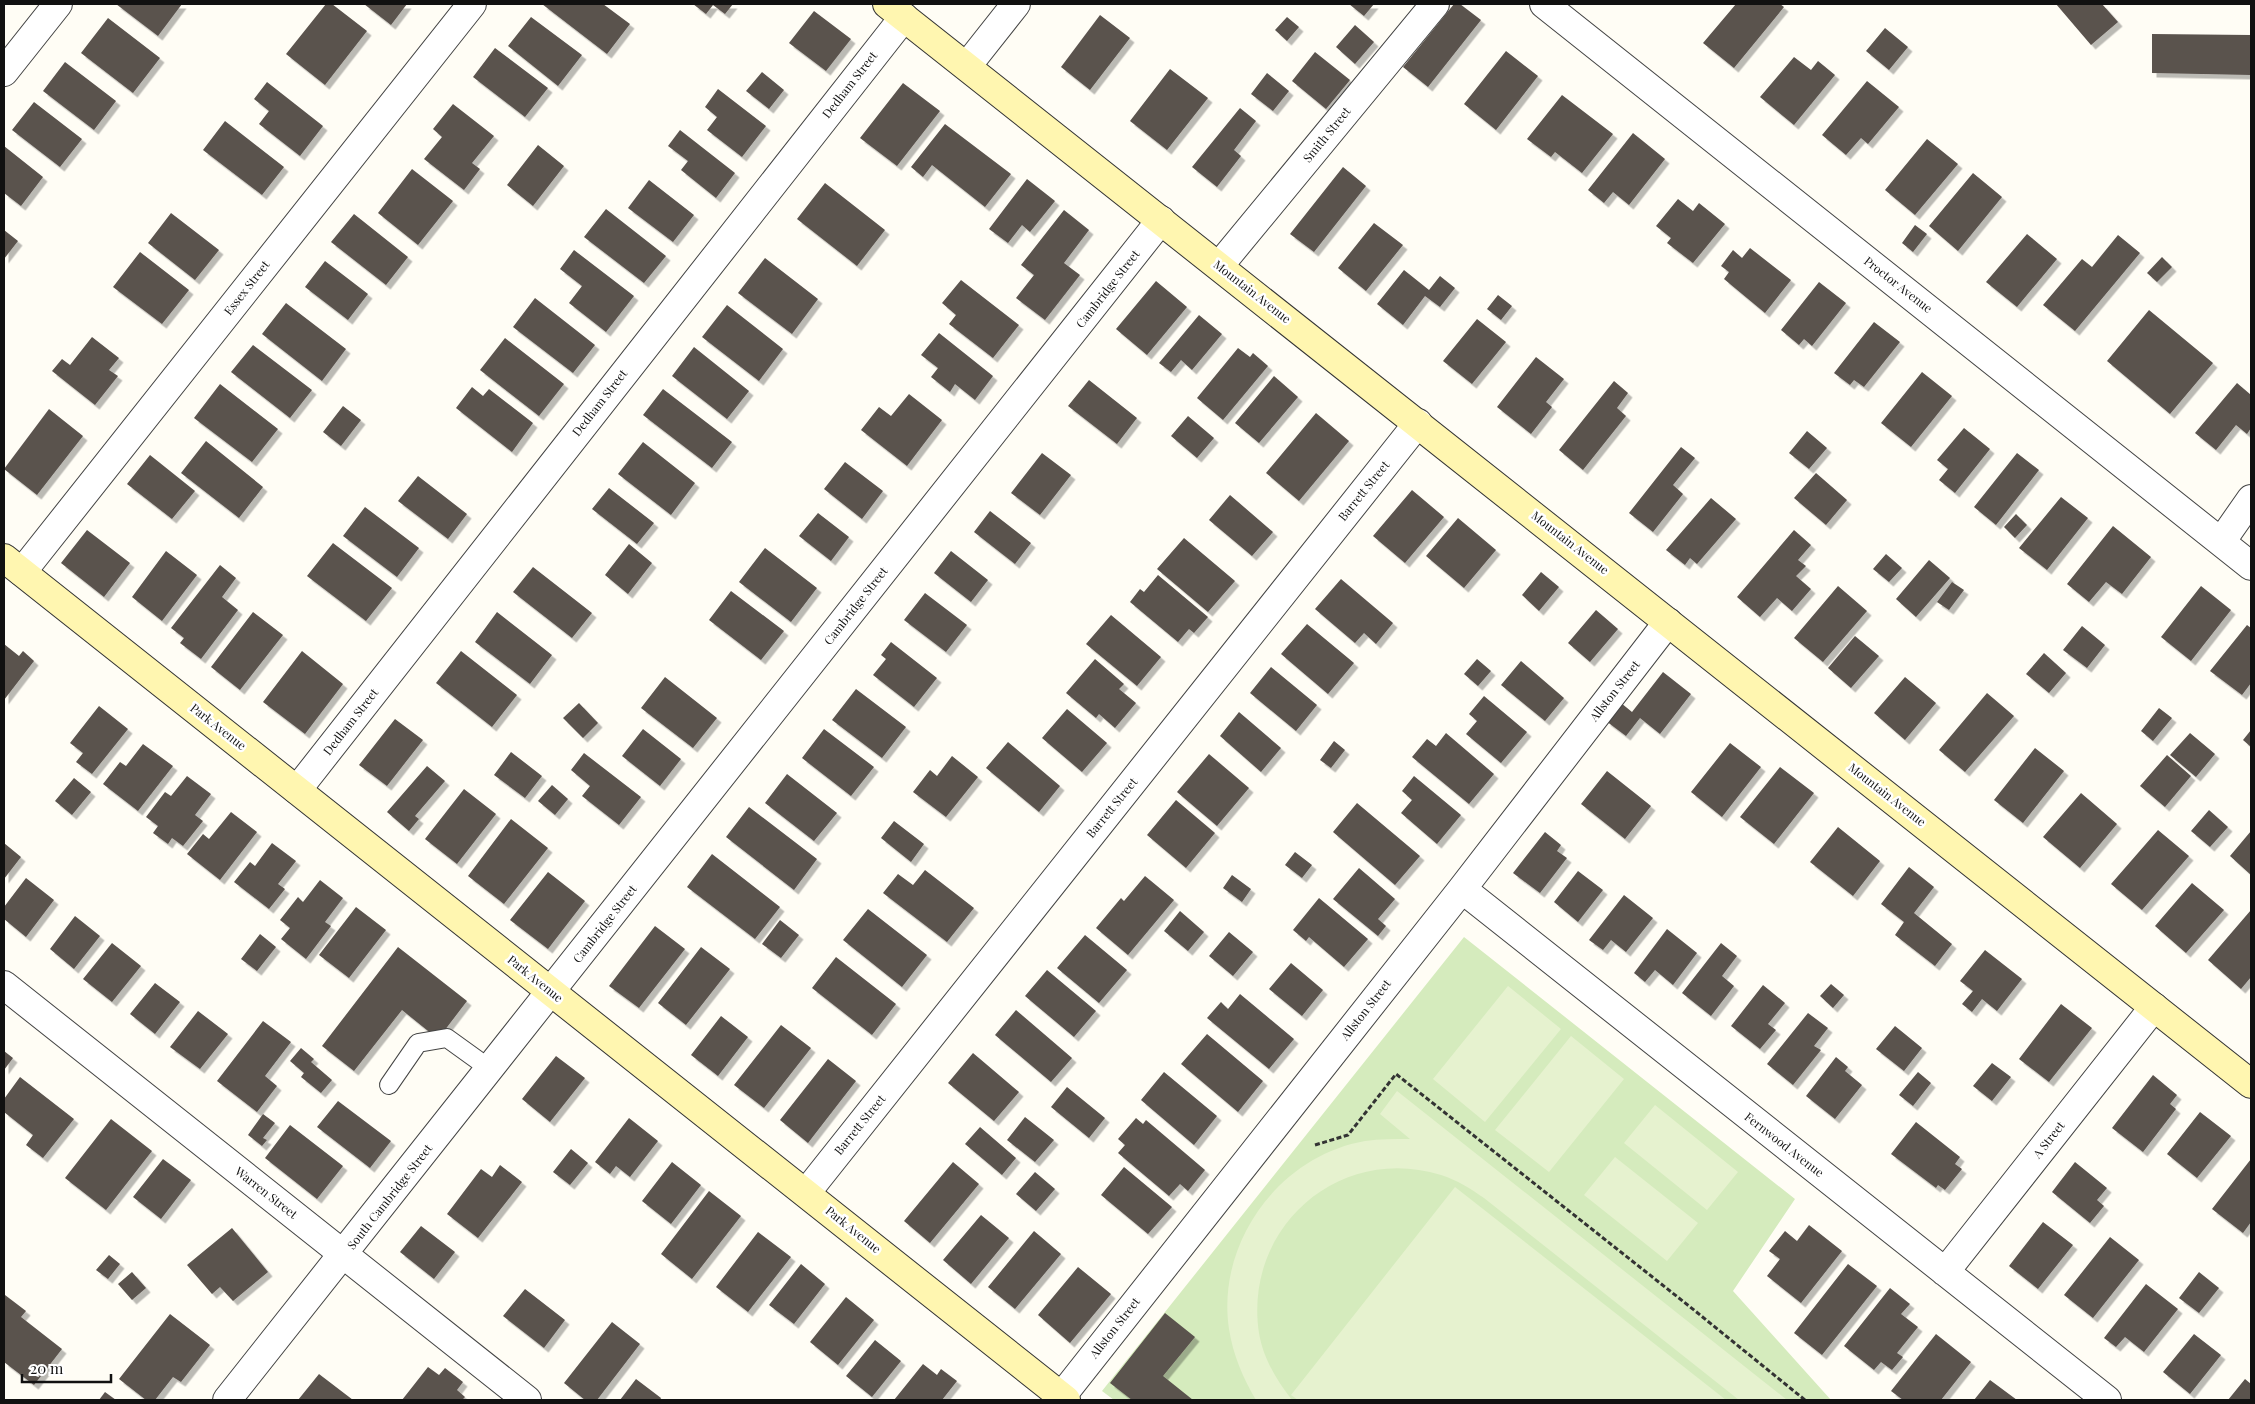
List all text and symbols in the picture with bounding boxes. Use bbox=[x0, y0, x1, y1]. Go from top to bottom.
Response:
street label: Dedham Street bbox=[818, 47, 881, 121]
street label: Smith Street bbox=[1299, 103, 1354, 166]
street label: Cambridge Street bbox=[1072, 245, 1143, 331]
street label: Proctor Avenue bbox=[1861, 252, 1936, 316]
street label: Essex Street bbox=[220, 256, 273, 318]
street label: Mountain Avenue bbox=[1211, 256, 1295, 326]
street label: Dedham Street bbox=[568, 365, 631, 439]
street label: Barrett Street bbox=[1334, 456, 1393, 524]
street label: Mountain Avenue bbox=[1529, 507, 1613, 577]
street label: Cambridge Street bbox=[820, 562, 891, 648]
street label: Allston Street bbox=[1585, 656, 1643, 725]
street label: Dedham Street bbox=[319, 684, 382, 758]
street label: Park Avenue bbox=[187, 699, 250, 753]
street label: Mountain Avenue bbox=[1846, 759, 1930, 829]
street label: Barrett Street bbox=[1082, 773, 1141, 841]
street label: Cambridge Street bbox=[569, 880, 640, 966]
street label: Park Avenue bbox=[505, 951, 567, 1005]
street label: Allston Street bbox=[1336, 975, 1394, 1044]
street label: Barrett Street bbox=[830, 1090, 889, 1158]
street label: Fernwood Avenue bbox=[1742, 1108, 1828, 1180]
street label: A Street bbox=[2028, 1117, 2068, 1162]
street label: South Cambridge Street bbox=[343, 1140, 436, 1252]
street label: Warren Street bbox=[231, 1162, 302, 1222]
street label: Park Avenue bbox=[823, 1202, 885, 1256]
street label: Allston Street bbox=[1085, 1293, 1143, 1362]
scale bar bbox=[22, 1352, 111, 1384]
text: 20 m bbox=[30, 1358, 64, 1378]

